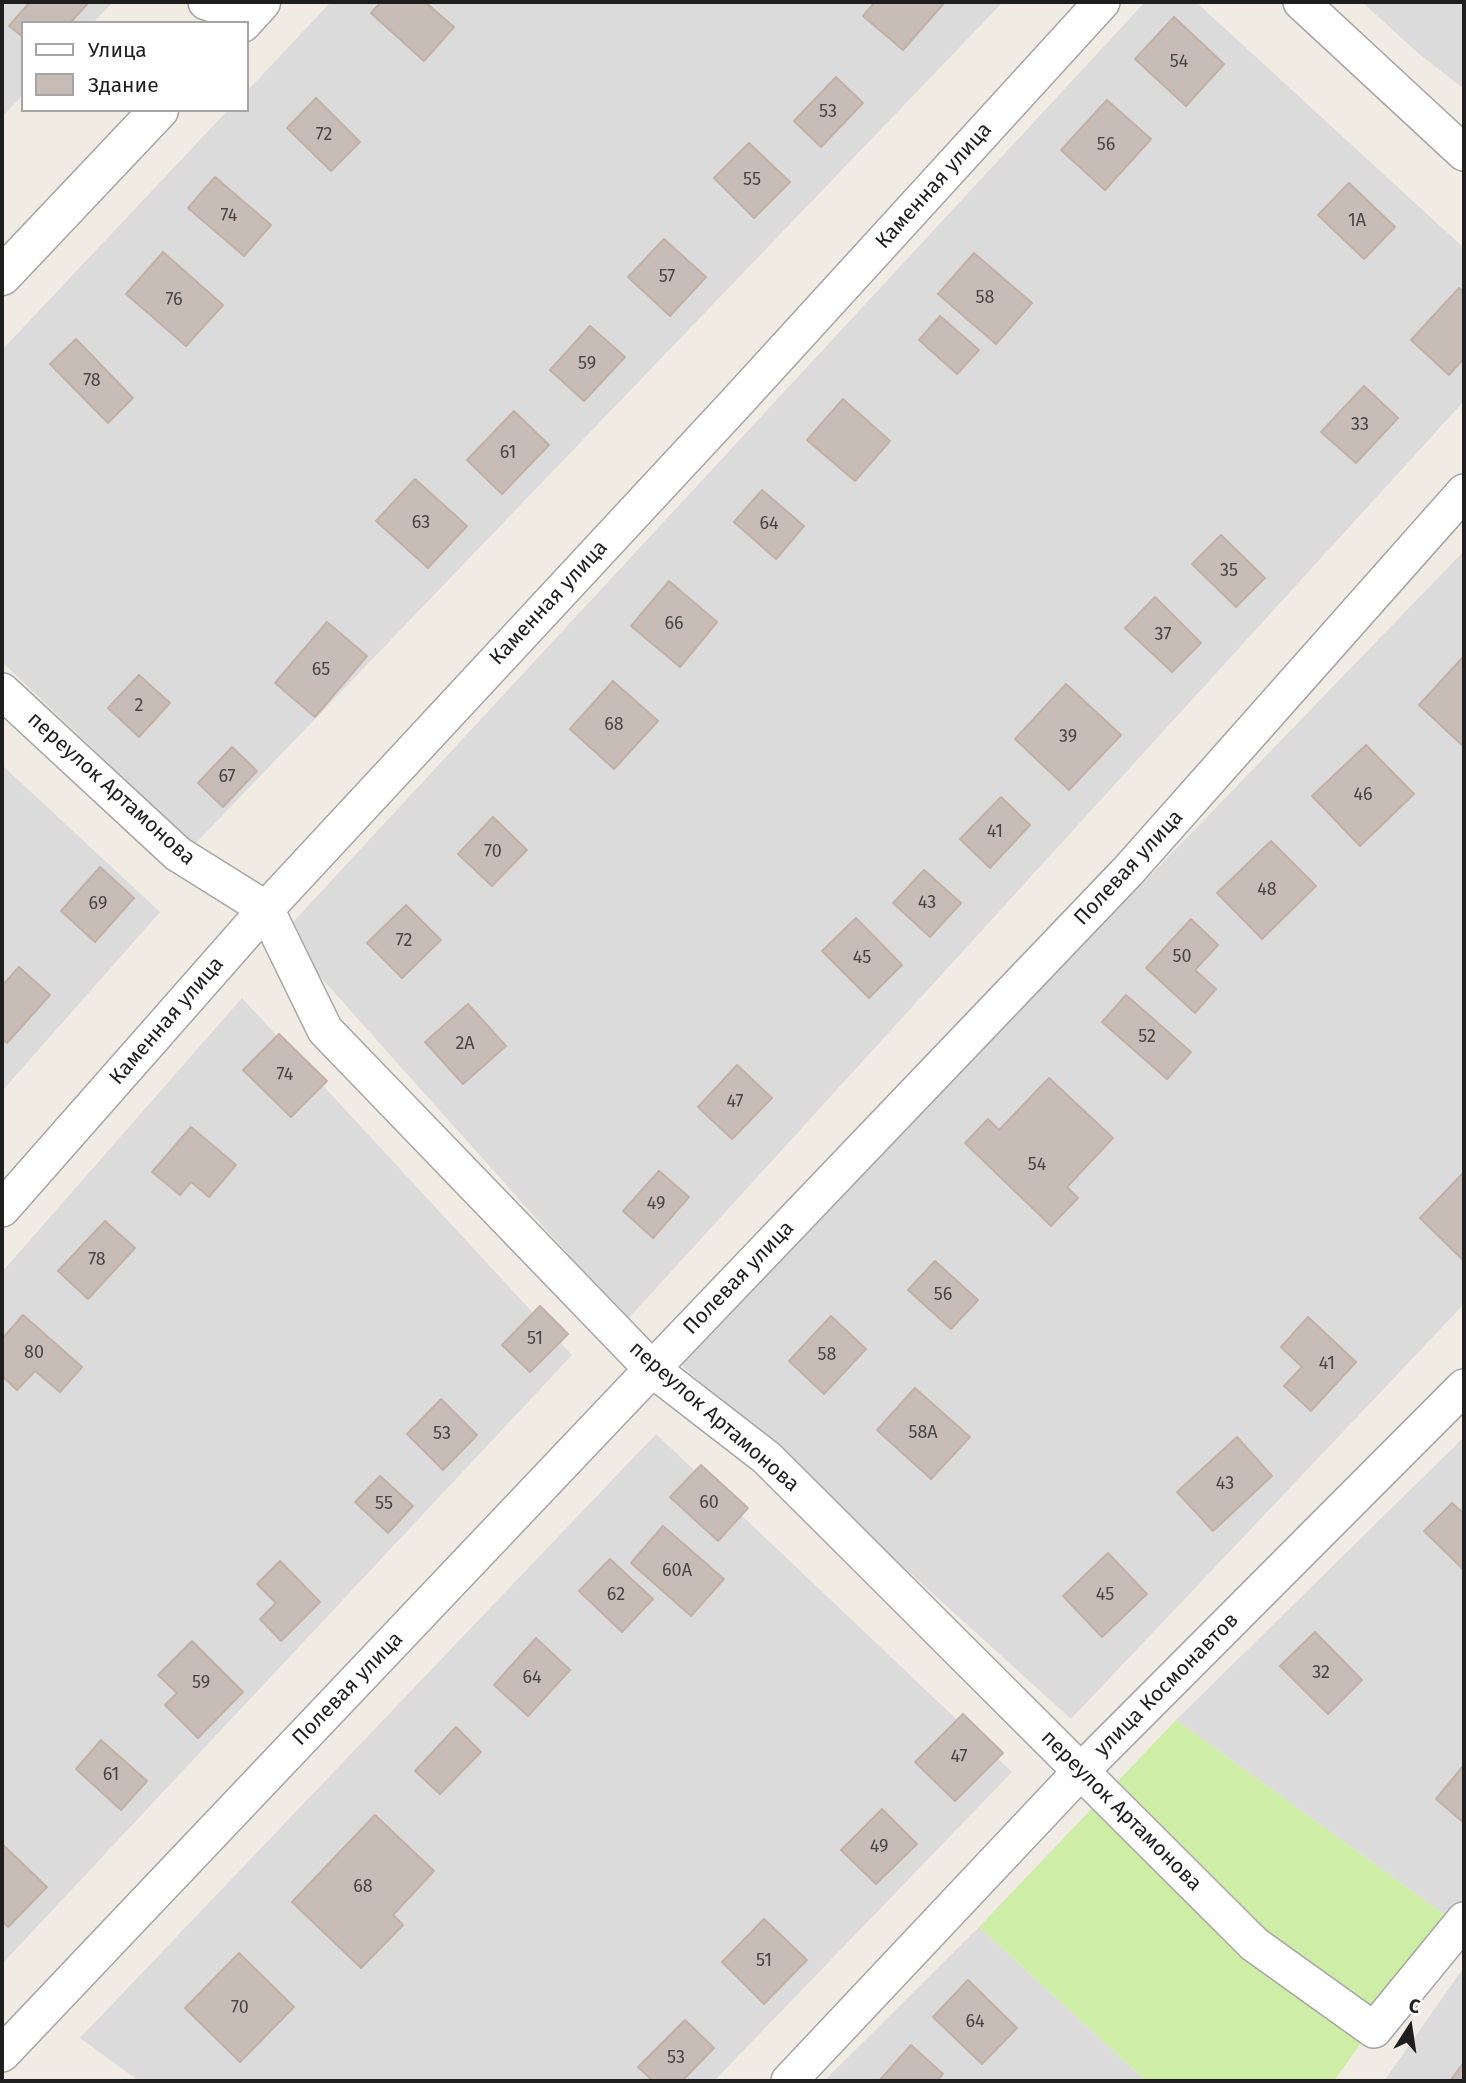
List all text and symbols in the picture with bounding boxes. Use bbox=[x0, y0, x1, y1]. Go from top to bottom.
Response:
legend bbox=[21, 21, 248, 112]
text: Улица bbox=[88, 37, 147, 63]
house number: 54 bbox=[1170, 51, 1188, 73]
text: Здание bbox=[88, 72, 159, 98]
house number: 53 bbox=[819, 101, 837, 123]
street label: Каменная улица bbox=[871, 118, 997, 254]
house number: 72 bbox=[316, 124, 332, 146]
house number: 56 bbox=[1097, 134, 1115, 156]
house number: 55 bbox=[743, 169, 761, 191]
house number: 74 bbox=[221, 205, 237, 227]
house number: 1А bbox=[1348, 210, 1366, 232]
house number: 57 bbox=[659, 266, 675, 288]
house number: 58 bbox=[976, 287, 994, 309]
house number: 76 bbox=[165, 289, 183, 311]
house number: 59 bbox=[578, 353, 596, 375]
house number: 78 bbox=[83, 370, 101, 392]
house number: 33 bbox=[1351, 414, 1369, 436]
house number: 61 bbox=[500, 442, 516, 464]
house number: 63 bbox=[412, 512, 430, 534]
house number: 64 bbox=[759, 513, 779, 535]
street label: Каменная улица bbox=[485, 535, 613, 671]
house number: 35 bbox=[1220, 560, 1238, 582]
house number: 66 bbox=[664, 613, 684, 635]
house number: 37 bbox=[1155, 624, 1171, 646]
house number: 65 bbox=[312, 659, 330, 681]
house number: 2 bbox=[135, 695, 143, 717]
street label: переулок Артамонова bbox=[22, 707, 200, 871]
house number: 68 bbox=[604, 714, 624, 736]
house number: 39 bbox=[1059, 726, 1077, 748]
house number: 67 bbox=[218, 766, 236, 788]
house number: 46 bbox=[1353, 784, 1373, 806]
street label: Полевая улица bbox=[1069, 805, 1189, 931]
house number: 41 bbox=[987, 821, 1003, 843]
house number: 70 bbox=[484, 841, 502, 863]
house number: 48 bbox=[1257, 879, 1277, 901]
house number: 43 bbox=[918, 892, 936, 914]
house number: 69 bbox=[89, 893, 107, 915]
house number: 72 bbox=[396, 930, 412, 952]
house number: 50 bbox=[1172, 946, 1192, 968]
house number: 45 bbox=[853, 947, 871, 969]
street label: Каменная улица bbox=[105, 952, 229, 1090]
house number: 52 bbox=[1138, 1026, 1156, 1048]
house number: 2А bbox=[455, 1033, 475, 1055]
house number: 74 bbox=[277, 1064, 293, 1086]
house number: 47 bbox=[726, 1091, 744, 1113]
house number: 54 bbox=[1028, 1154, 1046, 1176]
house number: 49 bbox=[647, 1193, 665, 1215]
street label: Полевая улица bbox=[678, 1216, 800, 1340]
house number: 78 bbox=[88, 1249, 106, 1271]
house number: 56 bbox=[934, 1284, 952, 1306]
house number: 51 bbox=[527, 1328, 543, 1350]
street label: переулок Артамонова bbox=[624, 1336, 804, 1498]
house number: 80 bbox=[24, 1342, 44, 1364]
house number: 58 bbox=[818, 1344, 836, 1366]
house number: 41 bbox=[1319, 1353, 1335, 1375]
house number: 58А bbox=[908, 1422, 938, 1444]
house number: 53 bbox=[433, 1423, 451, 1445]
house number: 43 bbox=[1216, 1473, 1234, 1495]
house number: 60 bbox=[699, 1492, 719, 1514]
house number: 55 bbox=[375, 1493, 393, 1515]
house number: 60А bbox=[662, 1560, 692, 1582]
house number: 62 bbox=[607, 1584, 625, 1606]
house number: 45 bbox=[1096, 1584, 1114, 1606]
street label: улица Космонавтов bbox=[1090, 1608, 1244, 1762]
street label: Полевая улица bbox=[287, 1627, 409, 1751]
house number: 32 bbox=[1312, 1662, 1330, 1684]
house number: 64 bbox=[522, 1667, 542, 1689]
house number: 59 bbox=[192, 1672, 210, 1694]
street label: переулок Артамонова bbox=[1035, 1725, 1207, 1897]
house number: 47 bbox=[950, 1746, 968, 1768]
house number: 61 bbox=[103, 1764, 119, 1786]
house number: 49 bbox=[870, 1836, 888, 1858]
house number: 68 bbox=[353, 1876, 373, 1898]
house number: 51 bbox=[756, 1950, 772, 1972]
north arrow bbox=[1375, 1992, 1445, 2062]
text: С bbox=[1407, 1994, 1422, 2018]
house number: 70 bbox=[231, 1997, 249, 2019]
house number: 64 bbox=[965, 2011, 985, 2033]
house number: 53 bbox=[667, 2047, 685, 2069]

